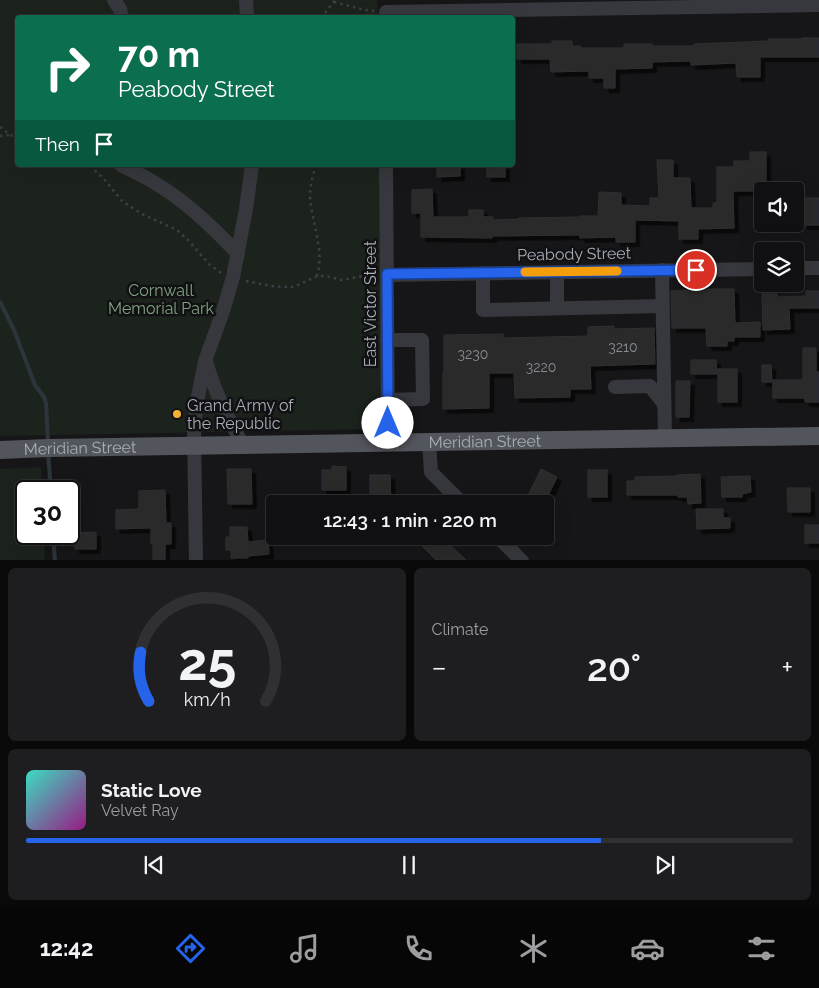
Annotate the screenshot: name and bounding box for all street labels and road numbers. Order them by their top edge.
street label: East Victor Street [361,240,380,367]
street label: Peabody Street [517,243,632,264]
street label: Meridian Street [429,431,542,452]
street label: Meridian Street [23,437,137,459]

